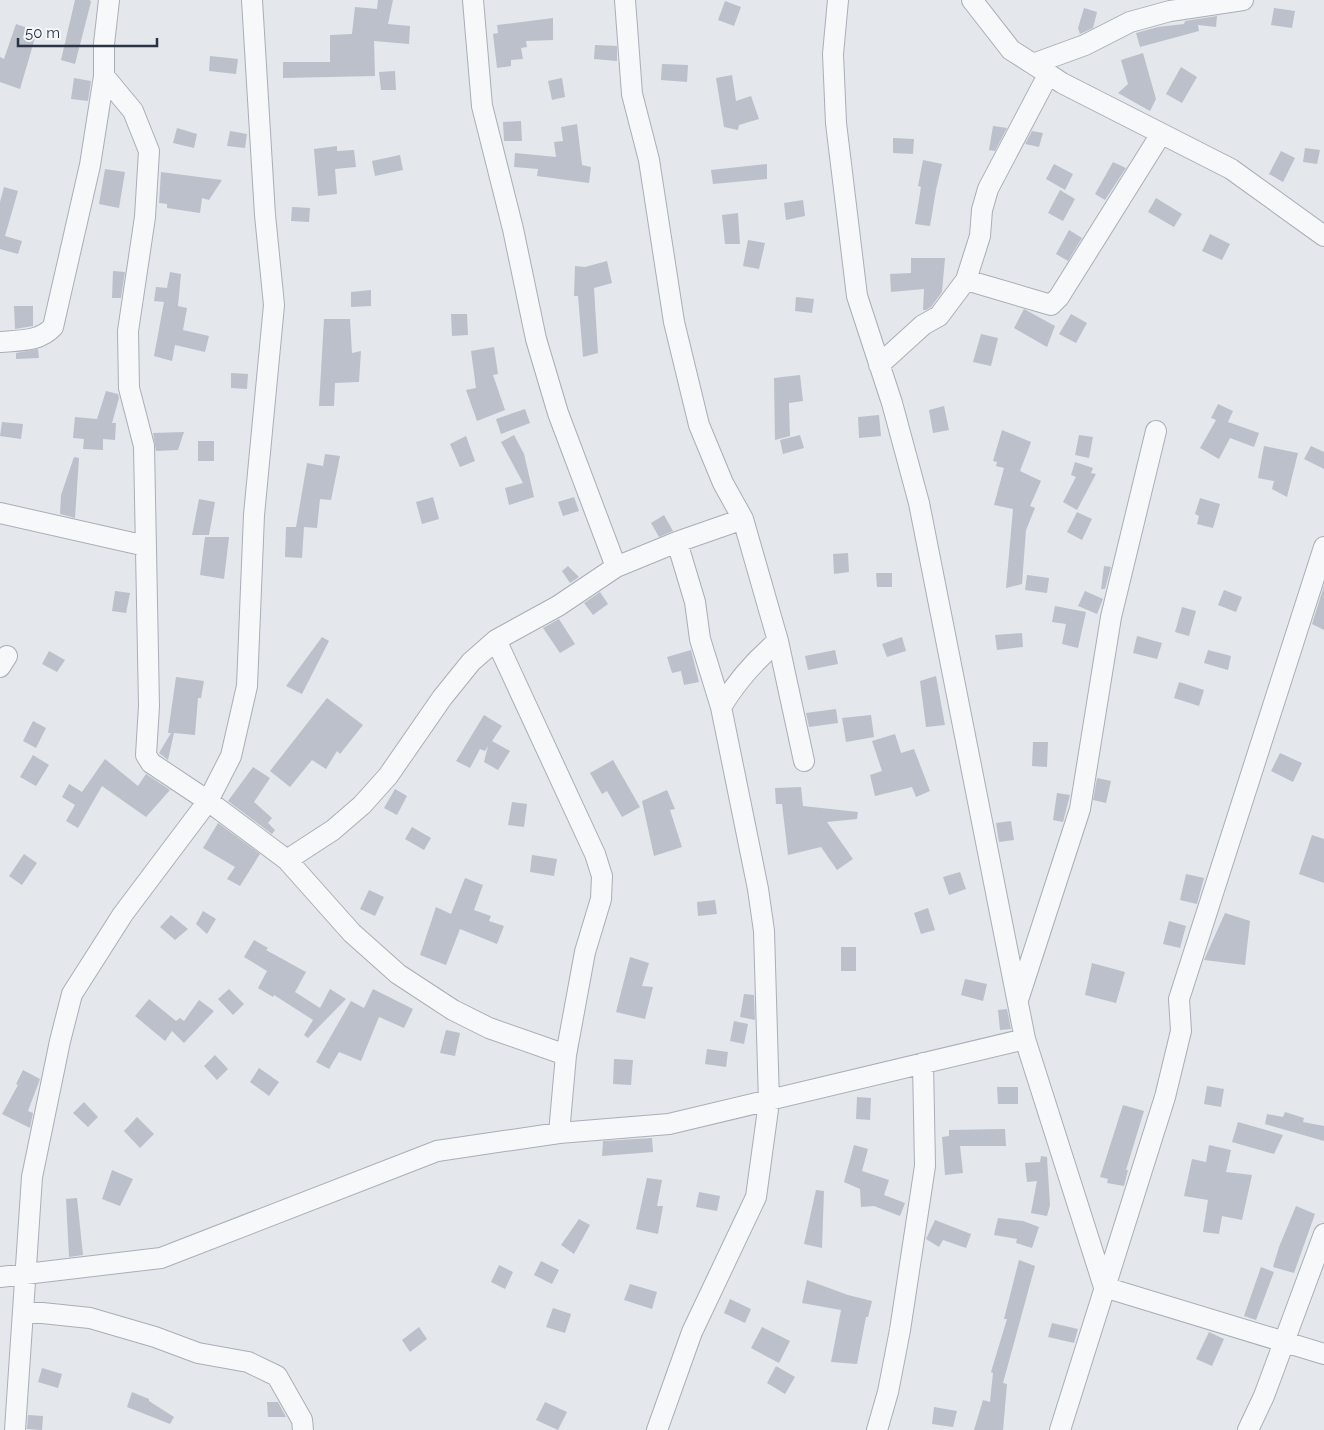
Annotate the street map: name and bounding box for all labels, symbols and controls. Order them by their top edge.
scale bar [18,15,156,47]
text: 50 m [25,24,60,42]

